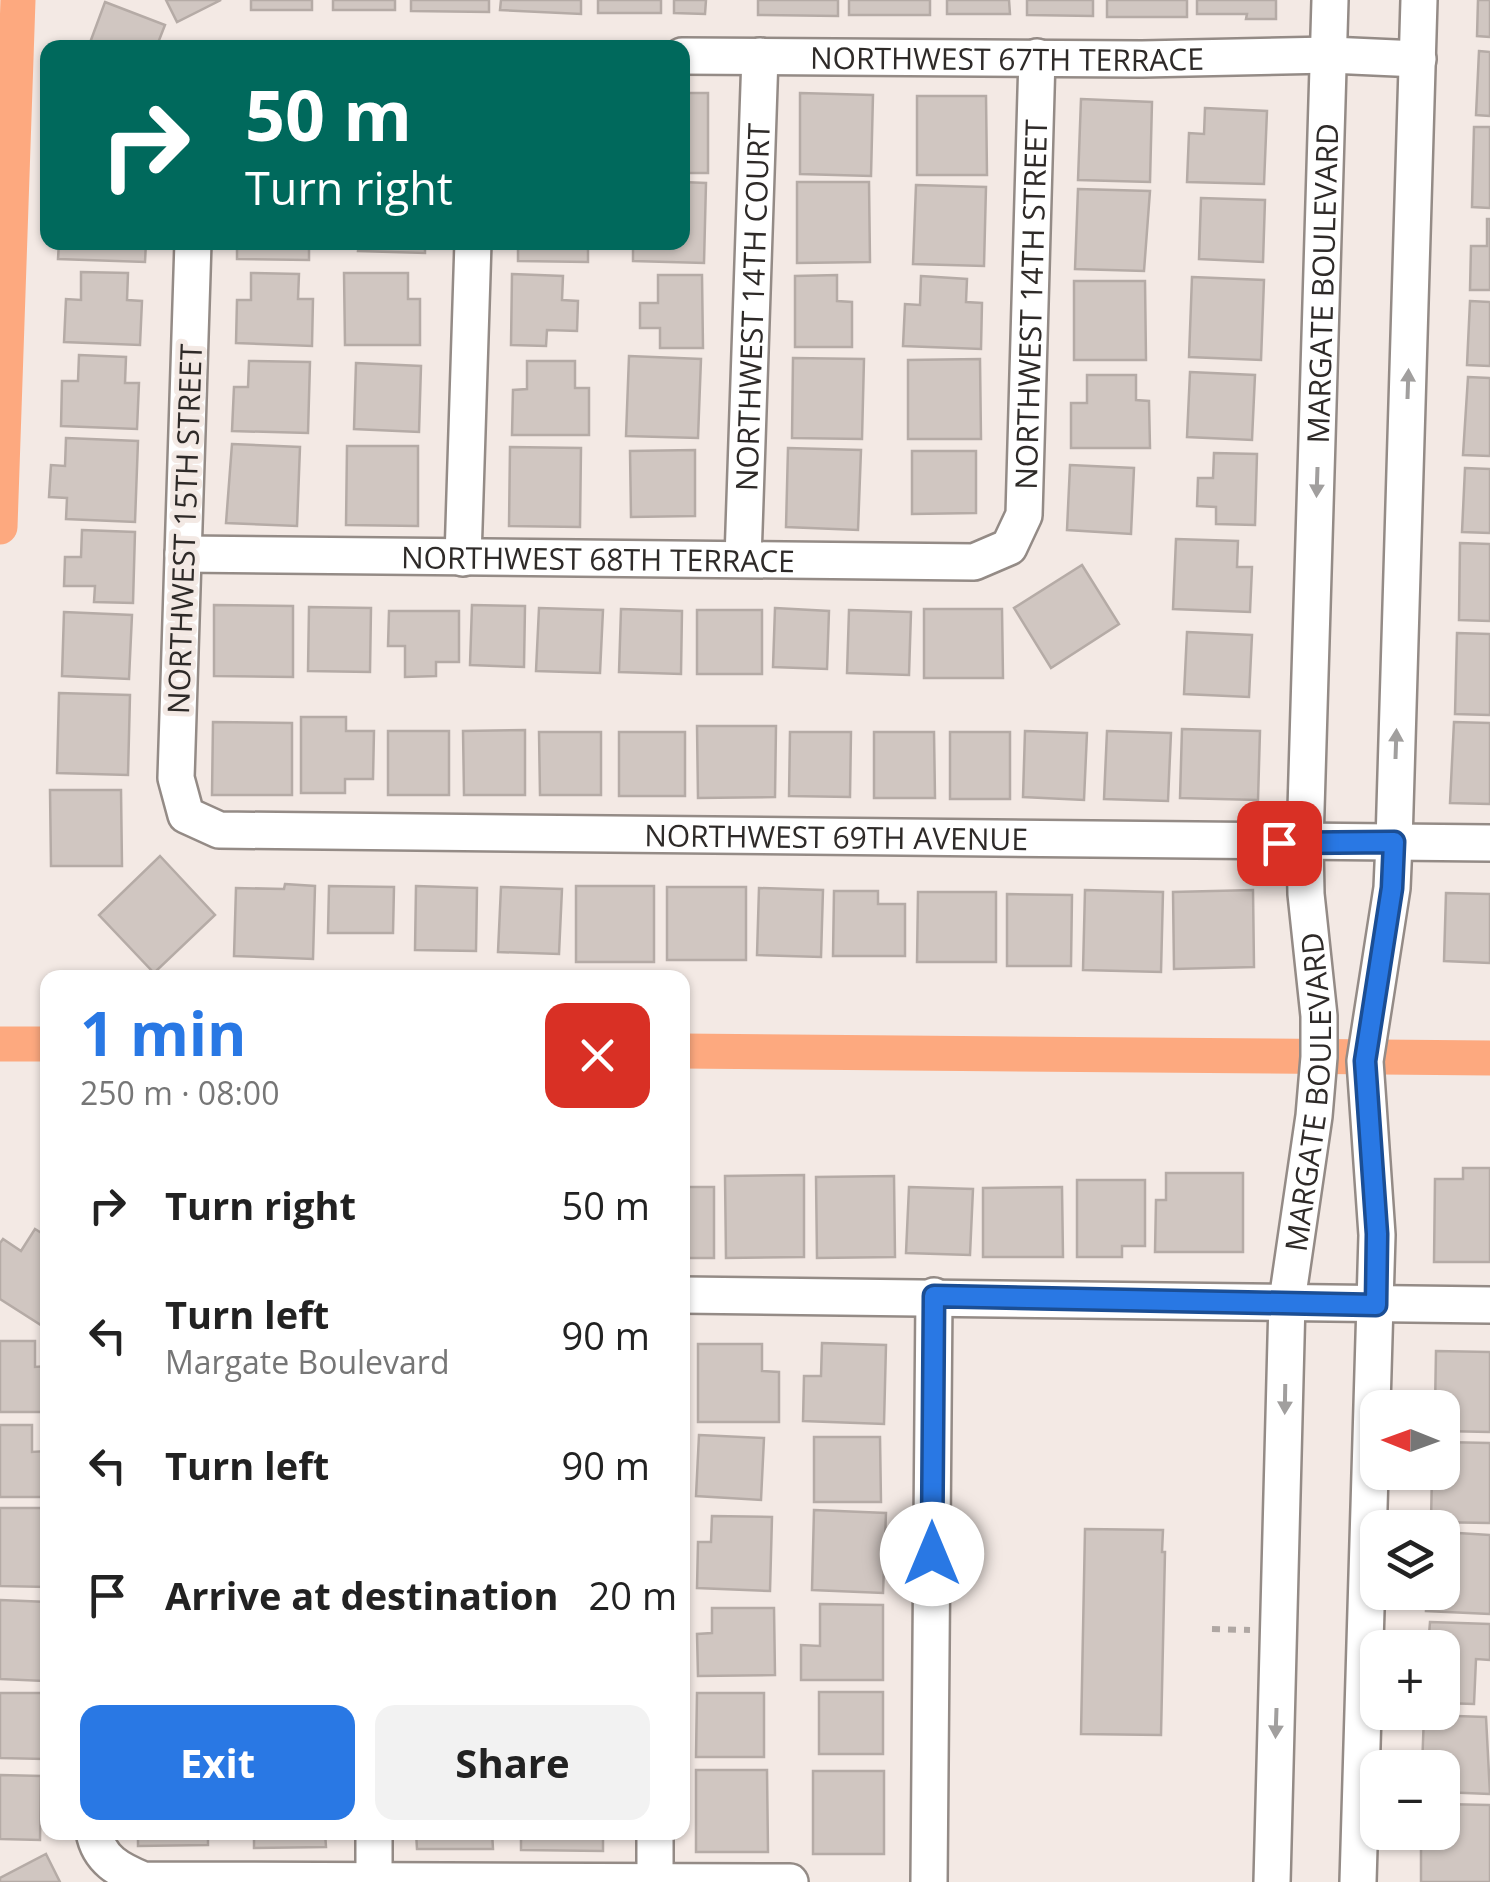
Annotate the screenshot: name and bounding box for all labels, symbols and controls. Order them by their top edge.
street label: NORTHWEST 67TH TERRACE [810,36,1204,80]
text: 50 m [245,66,412,162]
icon: right [80,80,210,210]
street label: NORTHWEST 14TH STREET [1004,118,1056,490]
street label: NORTHWEST 14TH COURT [725,122,778,492]
street label: MARGATE BOULEVARD [1296,123,1347,444]
text: Turn right [245,157,453,218]
street label: NORTHWEST 15TH STREET [157,343,211,715]
one-way arrow [1401,368,1417,400]
one-way arrow [1308,467,1324,499]
street label: NORTHWEST 68TH TERRACE [401,536,795,581]
one-way arrow [1389,728,1405,760]
pin [1237,801,1322,886]
street label: NORTHWEST 69TH AVENUE [644,814,1028,859]
icon: arrive [1252,816,1307,871]
street label: MARGATE BOULEVARD [1274,930,1340,1254]
text: 1 min [80,992,247,1074]
button: close [545,1003,650,1108]
text: 250 m · 08:00 [80,1071,279,1114]
icon: right [80,1178,135,1233]
text: Turn right [165,1179,356,1231]
text: 50 m [561,1179,650,1231]
text: Turn left [165,1288,329,1340]
icon: left [80,1308,135,1363]
text: 90 m [561,1309,650,1361]
text: Margate Boulevard [165,1340,450,1383]
one-way arrow [1277,1383,1293,1415]
north arrow [1360,1390,1460,1490]
map controls [1360,1390,1460,1850]
icon: left [80,1438,135,1493]
text: Turn left [165,1439,329,1491]
text: 90 m [561,1439,650,1491]
position arrow [880,1502,984,1606]
button: layers [1360,1510,1460,1610]
icon: arrive [80,1568,135,1623]
text: Arrive at destination [165,1569,559,1621]
text: 20 m [589,1569,677,1621]
button: + [1360,1630,1460,1730]
button: Exit [80,1705,355,1820]
button: Share [375,1705,650,1820]
one-way arrow [1268,1708,1284,1740]
button: − [1360,1750,1460,1850]

